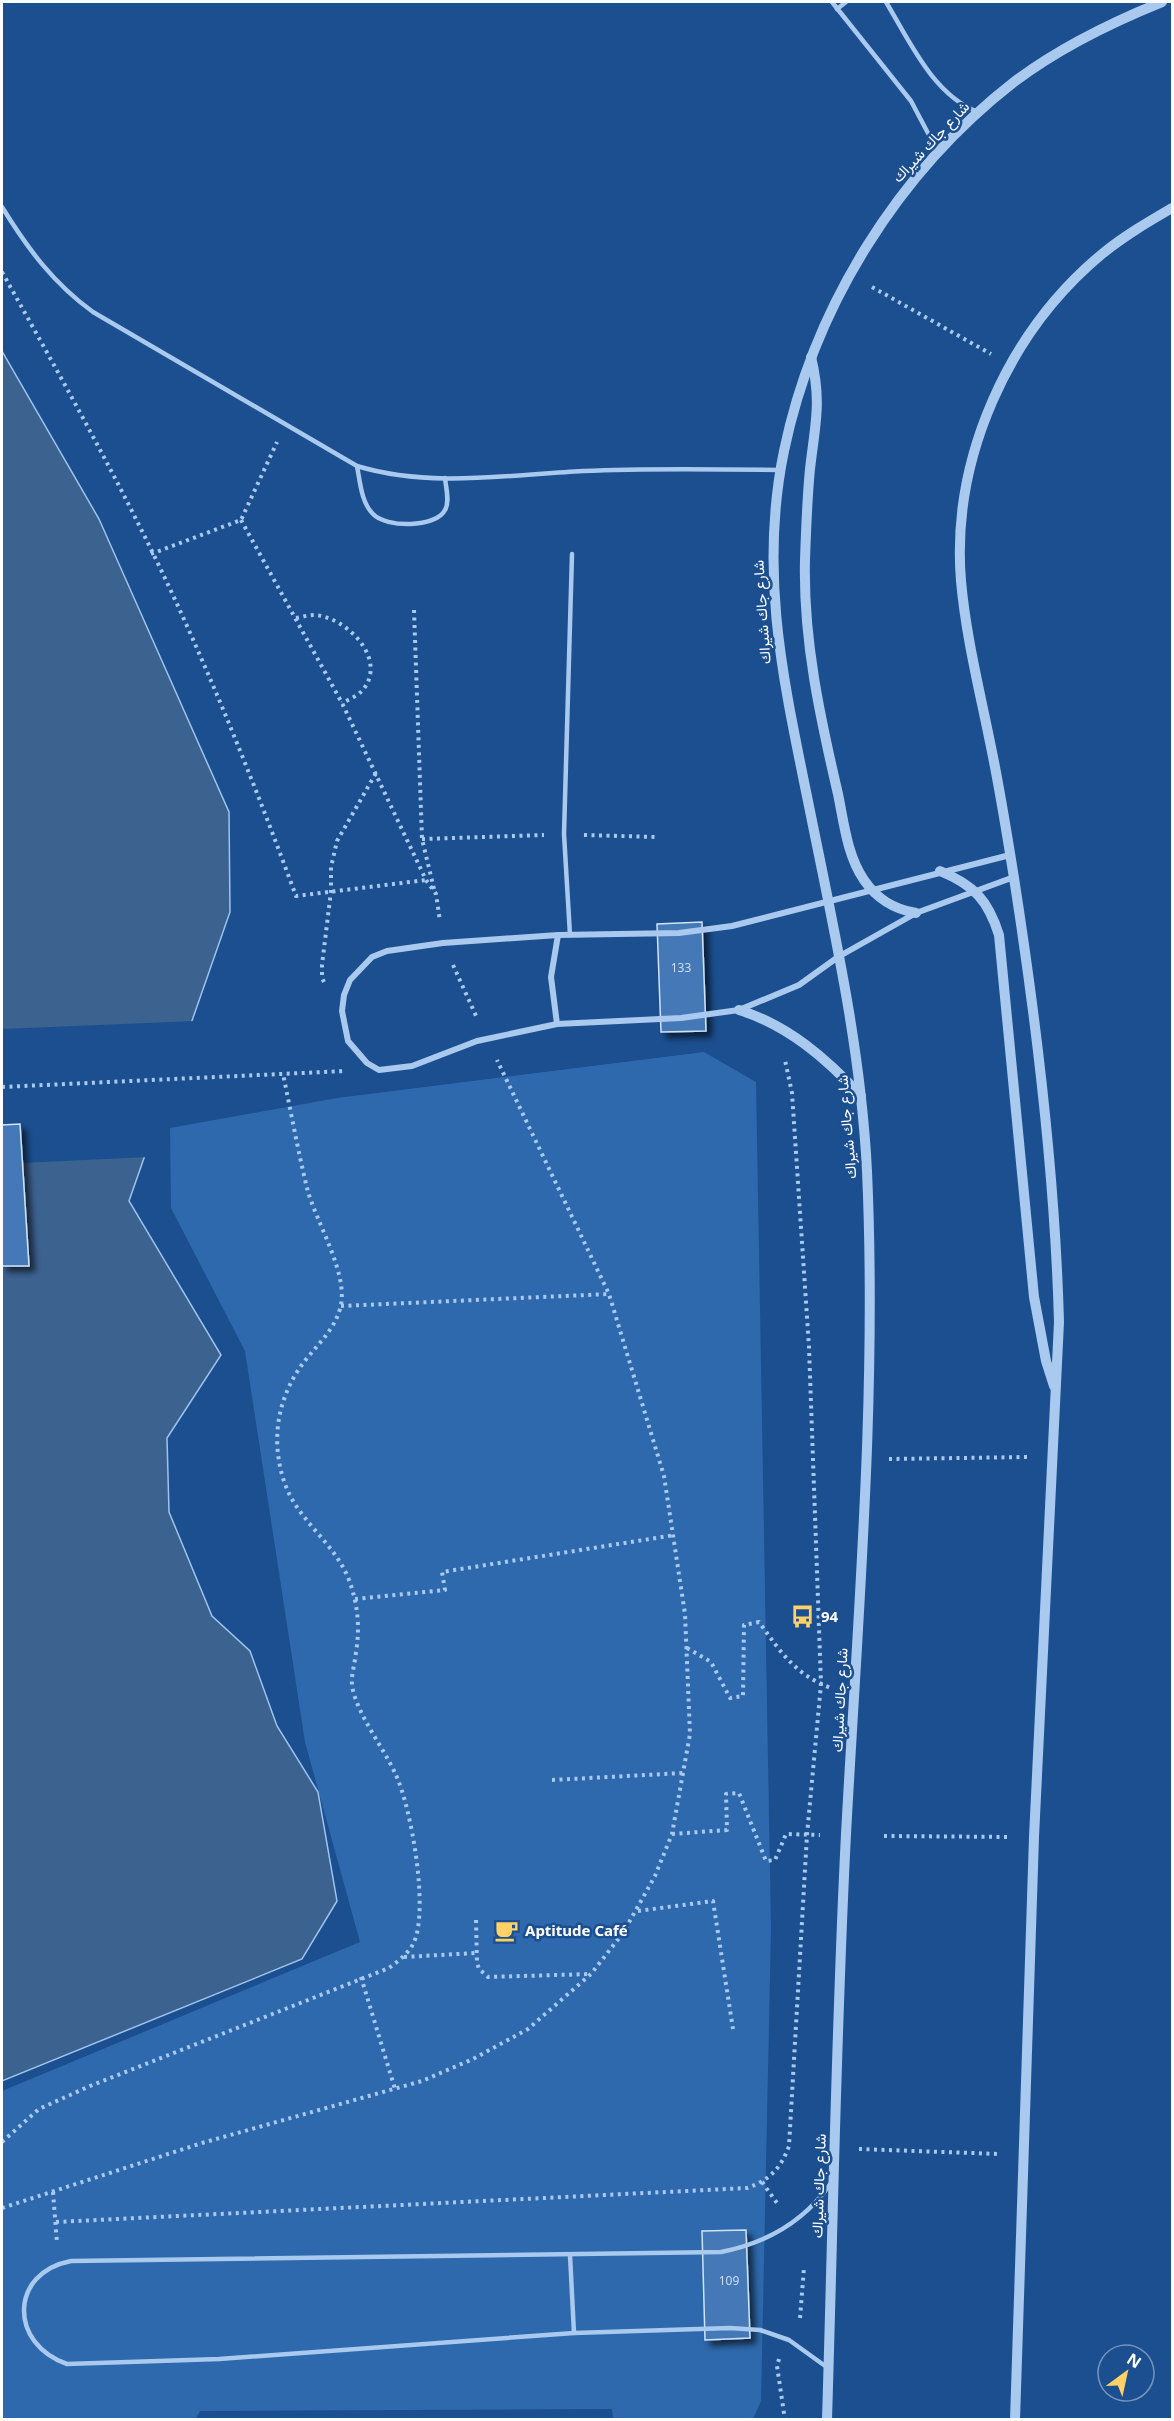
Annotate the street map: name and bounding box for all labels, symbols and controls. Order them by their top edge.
street label: شارع جاك شيراك [887,96,975,188]
street label: شارع جاك شيراك [747,559,777,665]
house number: 133 [671,959,691,976]
street label: شارع جاك شيراك [831,1074,863,1180]
bus stop icon: 94 [790,1604,816,1630]
place label: 94 [821,1606,839,1626]
street label: شارع جاك شيراك [826,1647,854,1753]
cafe icon: Aptitude Café [494,1918,520,1944]
place label: Aptitude Café [525,1920,628,1940]
street label: شارع جاك شيراك [806,2133,832,2239]
house number: 109 [719,2272,739,2289]
north arrow [1096,2343,1156,2403]
text: N [1123,2348,1146,2373]

